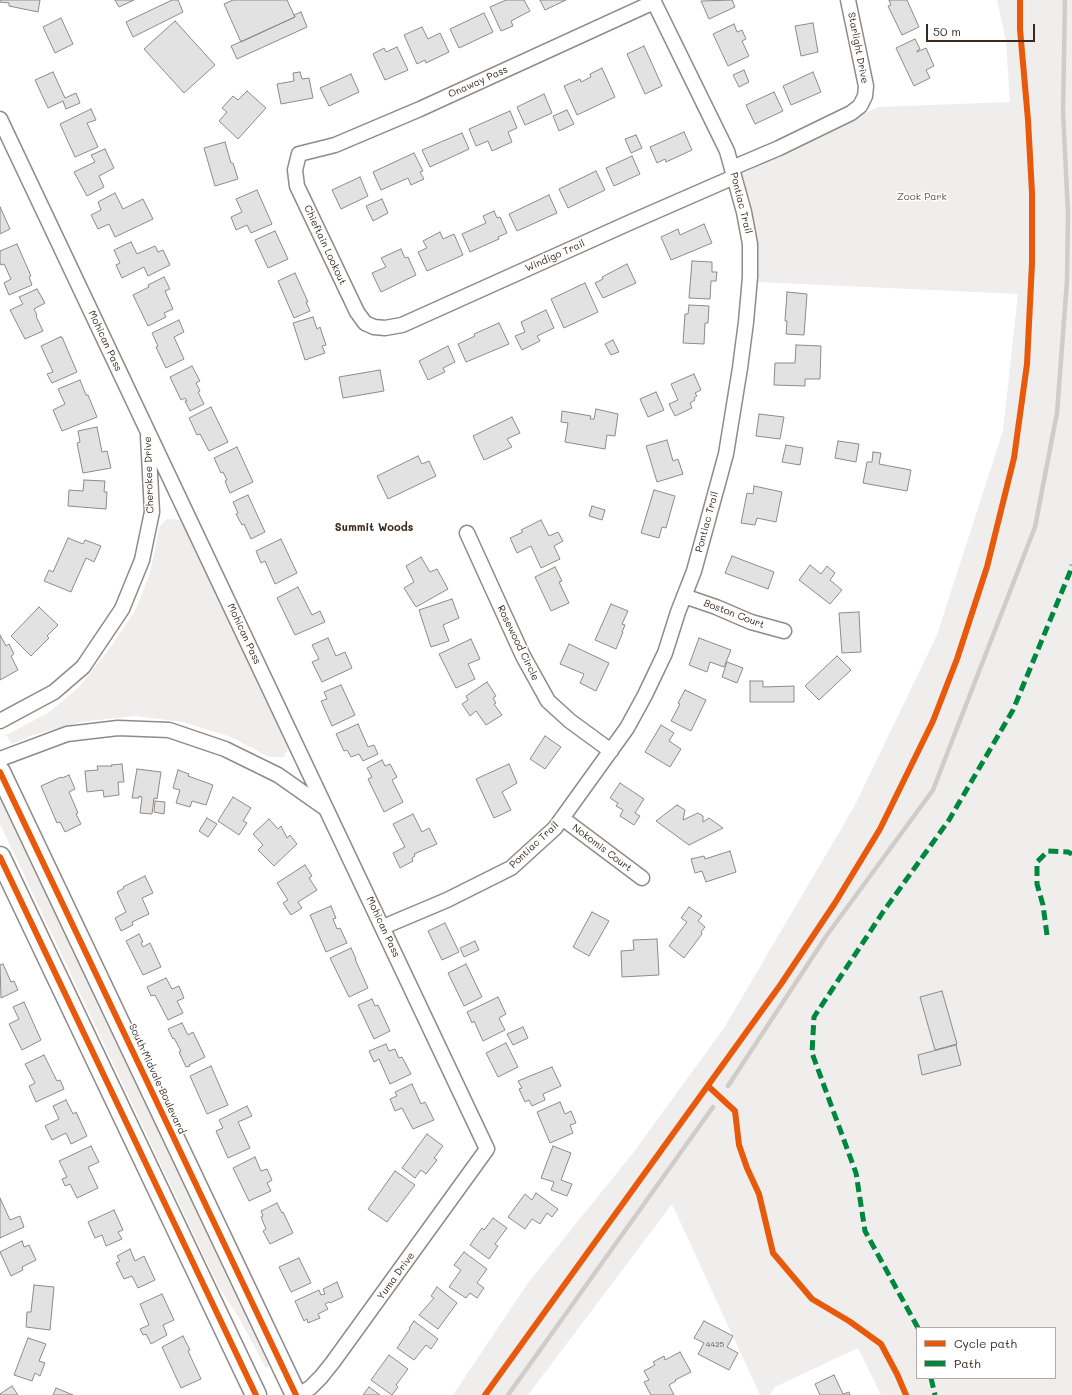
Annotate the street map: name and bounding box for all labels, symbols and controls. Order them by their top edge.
street label: Starlight Drive [845,11,871,85]
scale bar [928,16,1037,42]
text: 50 m [933,23,961,39]
street label: Onaway Pass [446,63,510,101]
street label: Pontiac Trail [728,171,754,235]
park label: Zook Park [897,191,947,203]
street label: Chieftain Lookout [301,203,349,287]
street label: Windigo Trail [523,237,587,275]
street label: Mohican Pass [86,309,124,373]
street label: Cherokee Drive [142,436,156,514]
street label: Pontiac Trail [693,490,721,554]
district label: Summit Woods [335,521,413,535]
street label: Boston Court [702,597,766,631]
street label: Mohican Pass [225,602,263,666]
street label: Rosewood Circle [495,603,541,683]
street label: Pontiac Trail [507,819,561,871]
street label: Nokomis Court [570,822,634,874]
street label: Mohican Pass [364,895,402,959]
street label: South Midvale Boulevard [126,1022,188,1136]
street label: Yuma Drive [375,1250,417,1302]
legend [916,1327,1056,1379]
text: Cycle path [954,1335,1017,1351]
house number: 4425 [706,1340,724,1350]
text: Path [954,1355,981,1371]

